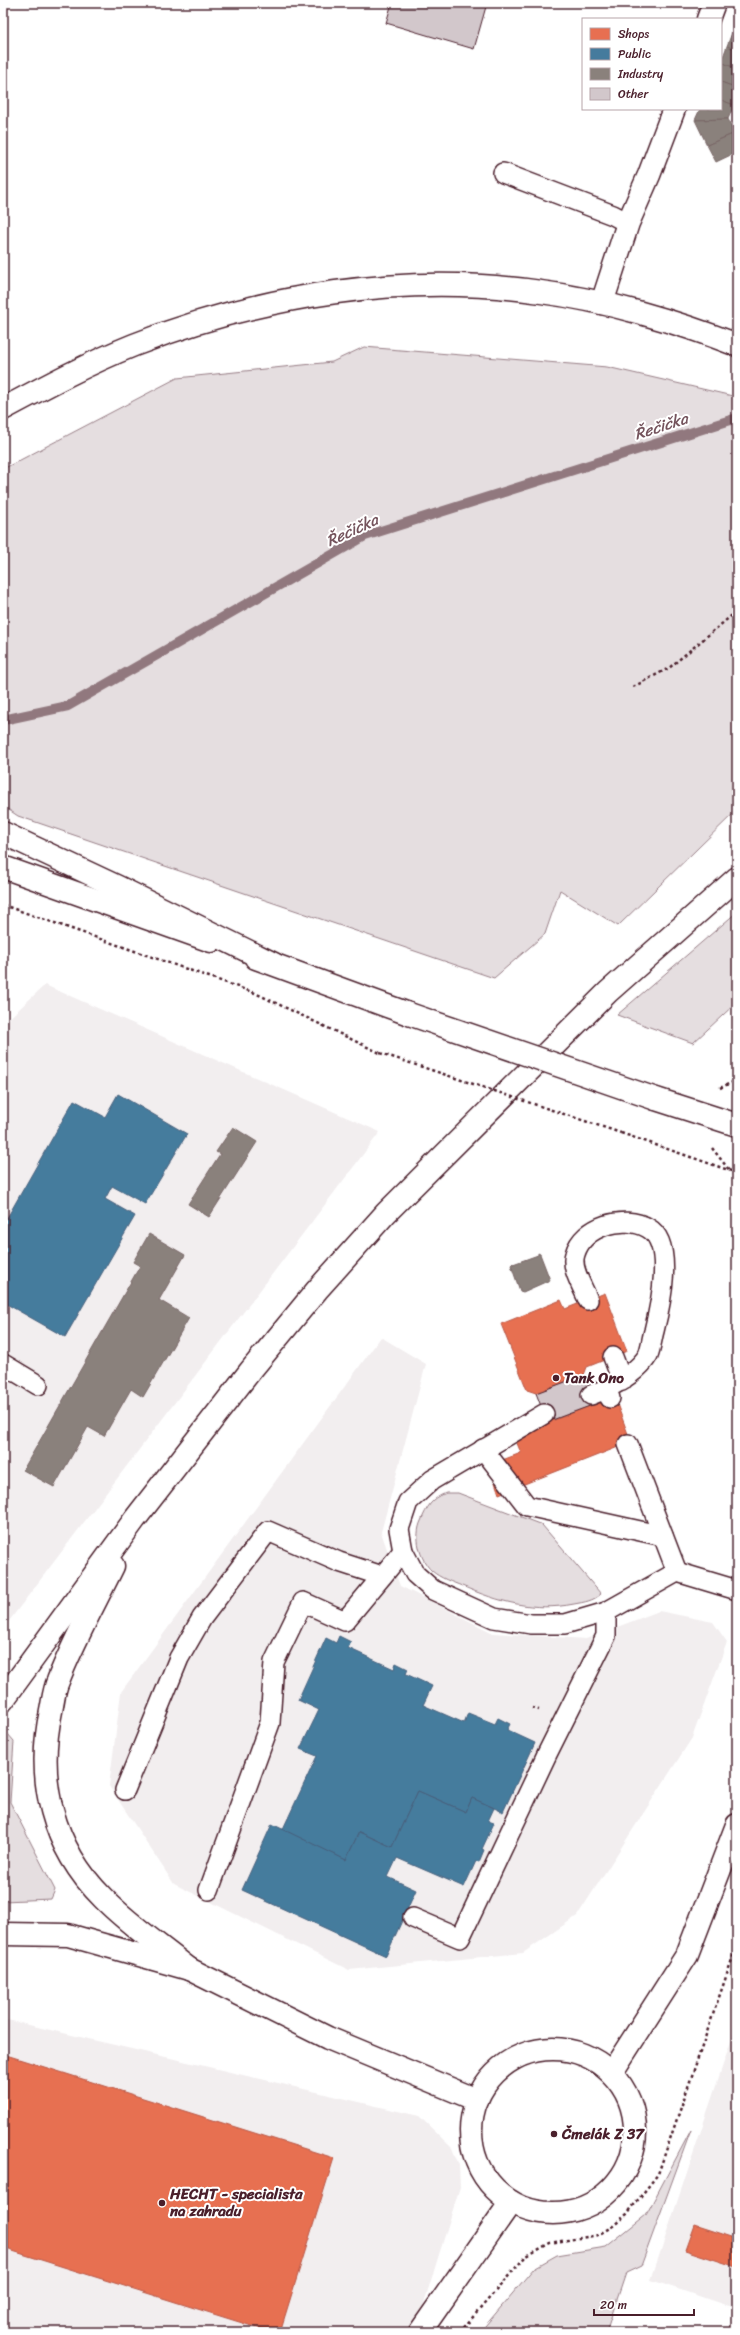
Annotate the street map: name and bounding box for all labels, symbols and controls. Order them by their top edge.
legend [582,18,722,110]
text: Shops [618,23,649,45]
text: Public [618,43,651,65]
text: Industry [617,63,664,85]
text: Other [618,83,649,105]
water label: Řečička [630,403,693,448]
water label: Řečička [321,504,385,555]
place label: Tank Ono [564,1365,624,1391]
marker: Tank Ono [551,1373,561,1383]
place label: Čmelák Z 37 [561,2121,645,2147]
marker: Čmelák Z 37 [549,2129,559,2139]
place label: HECHT - specialista na zahradu [169,2181,303,2224]
marker: HECHT - specialista na zahradu [157,2198,167,2208]
scale bar [594,2291,694,2317]
text: 20 m [600,2294,627,2316]

